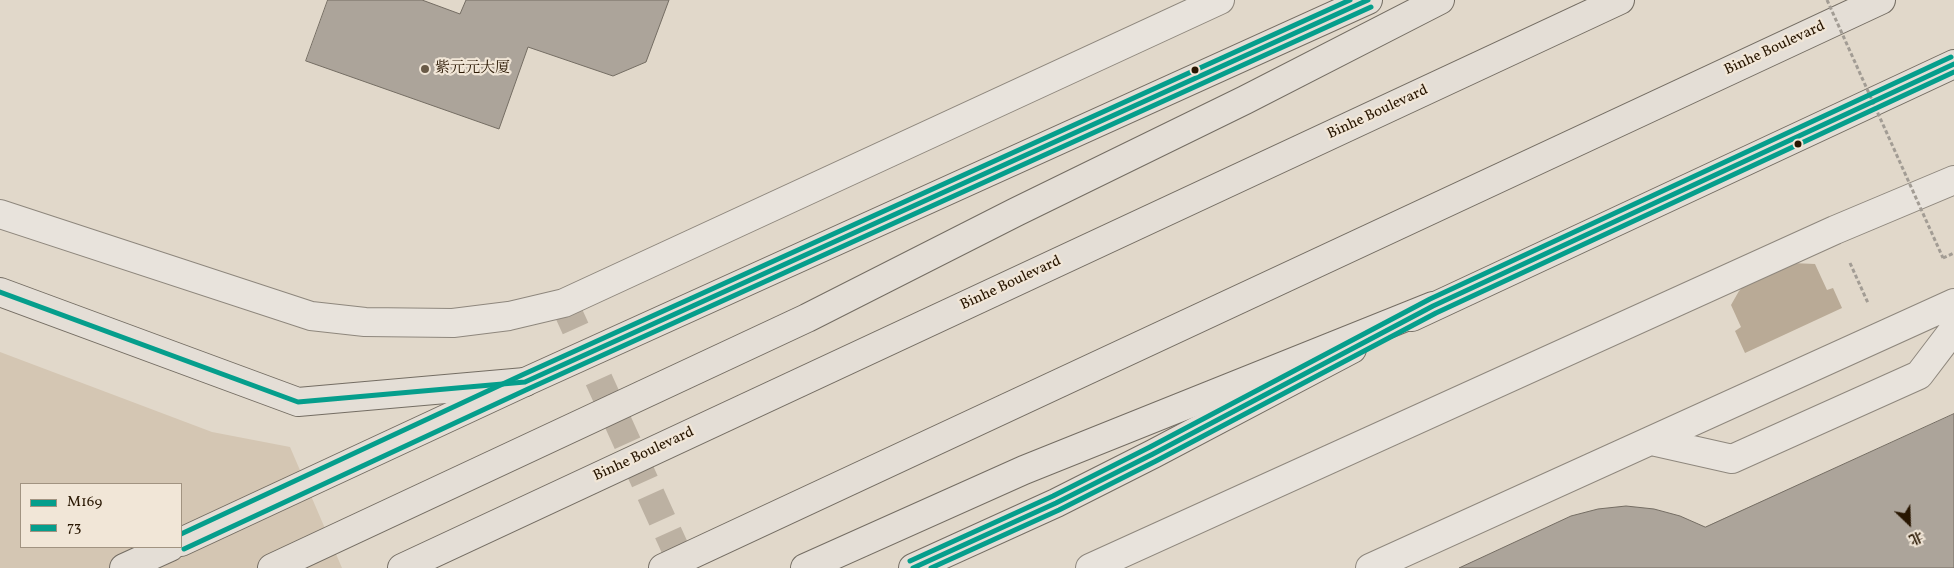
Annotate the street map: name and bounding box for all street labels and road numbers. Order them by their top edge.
street label: Binhe Boulevard [1722,18,1828,80]
street label: Binhe Boulevard [1325,82,1431,144]
street label: Binhe Boulevard [958,253,1064,315]
street label: Binhe Boulevard [591,424,697,486]

